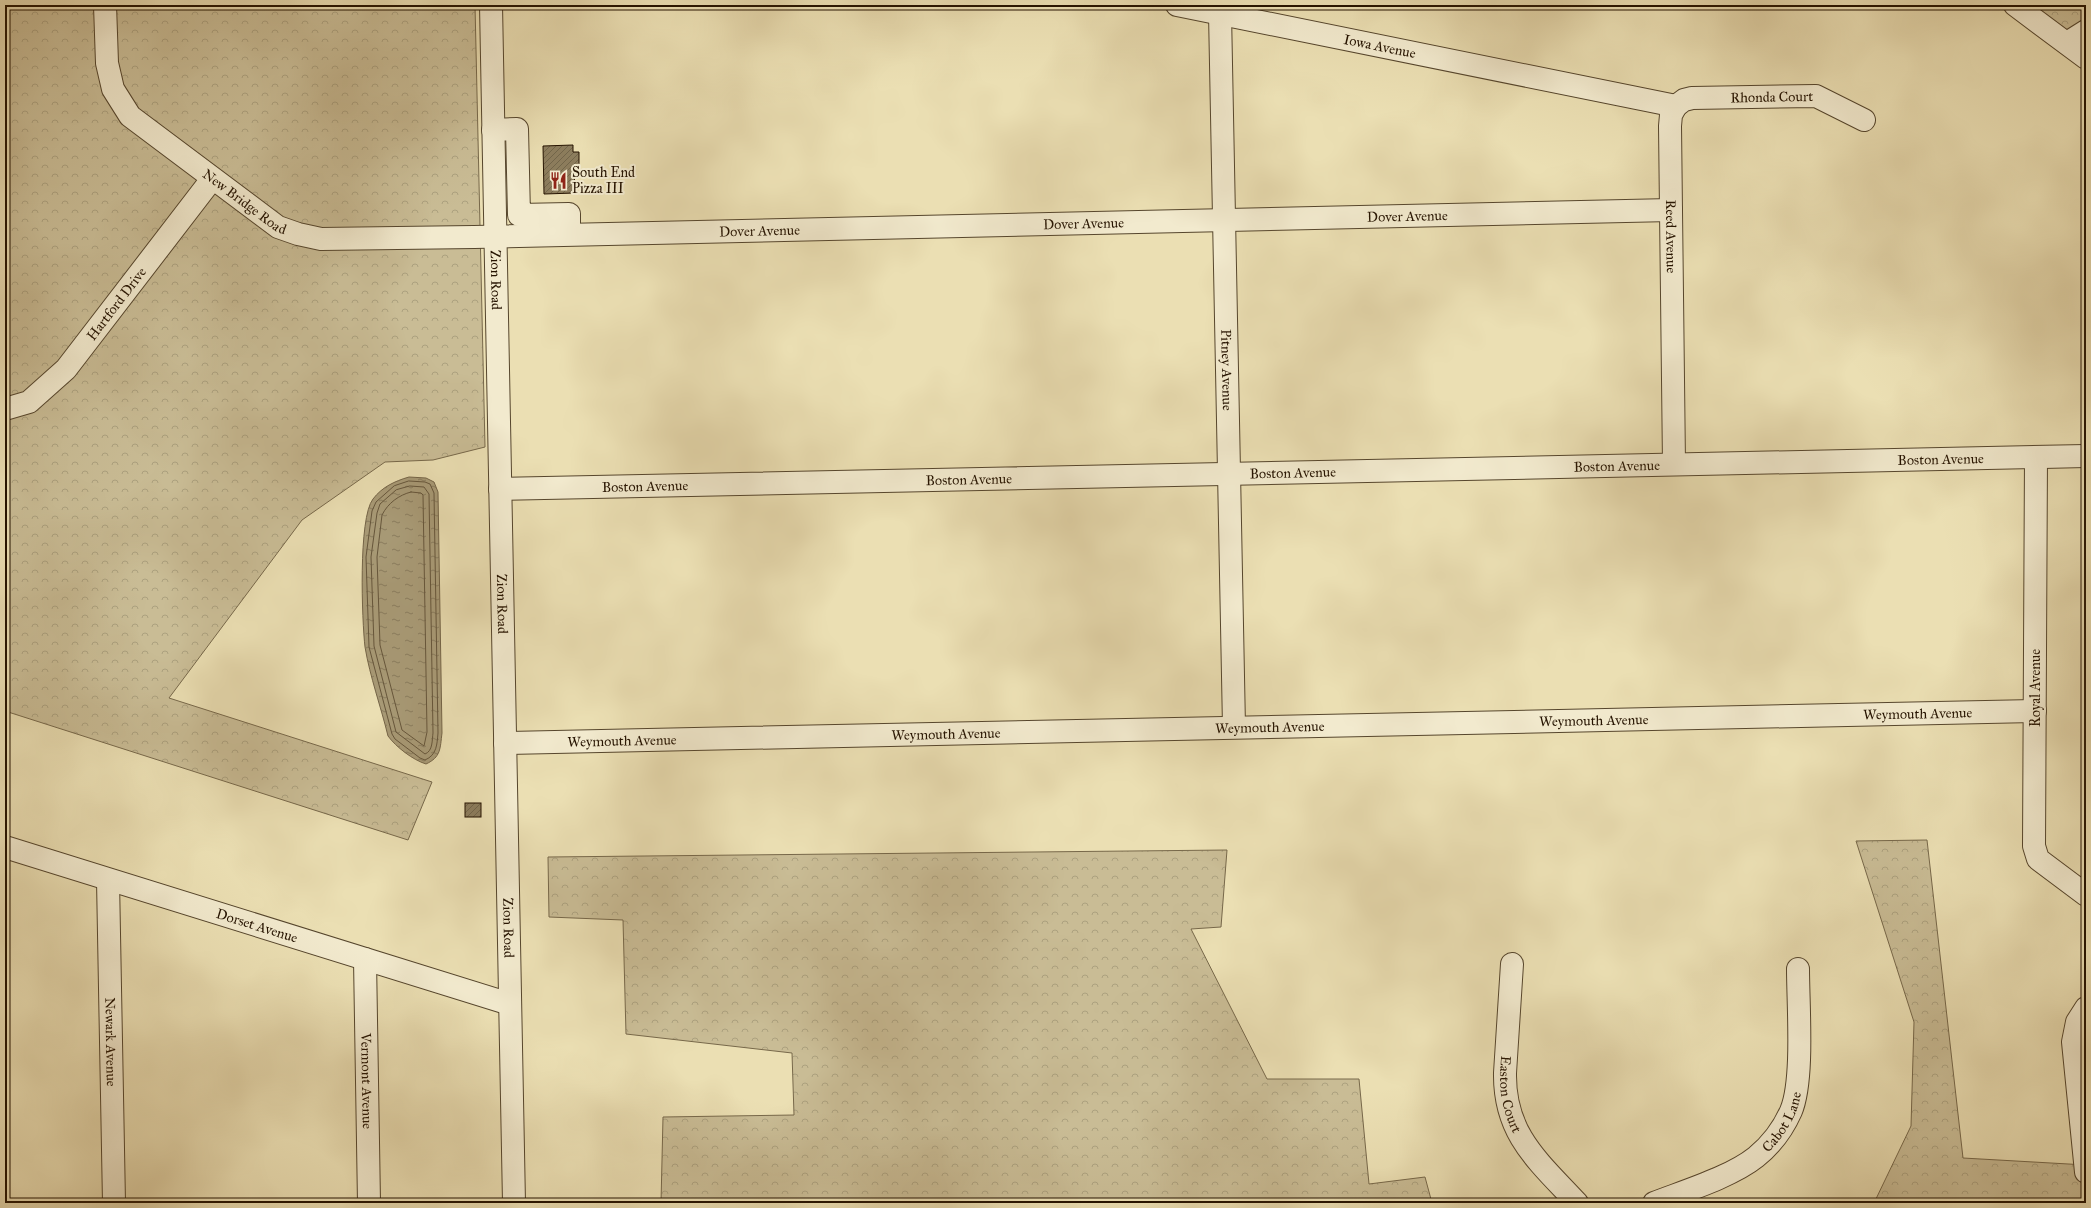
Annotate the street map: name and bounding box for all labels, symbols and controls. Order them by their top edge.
street label: Iowa Avenue [1342,30,1417,62]
street label: Rhonda Court [1730,88,1813,106]
place label: South End Pizza III [572,164,635,197]
street label: New Bridge Road [200,165,289,238]
restaurant icon: South End Pizza III [549,170,569,190]
street label: Reed Avenue [1662,200,1680,274]
street label: Dover Avenue [1367,207,1448,225]
street label: Dover Avenue [1043,214,1124,233]
street label: Dover Avenue [719,221,800,240]
street label: Zion Road [487,250,505,310]
street label: Hartford Drive [83,264,150,344]
street label: Pitney Avenue [1218,329,1236,411]
street label: Boston Avenue [1897,450,1984,468]
street label: Boston Avenue [1573,456,1660,475]
street label: Boston Avenue [1249,463,1336,482]
street label: Boston Avenue [926,470,1012,489]
street label: Boston Avenue [602,477,688,495]
street label: Zion Road [493,574,512,634]
street label: Royal Avenue [2027,649,2044,727]
street label: Weymouth Avenue [1863,704,1973,723]
street label: Weymouth Avenue [1539,711,1649,730]
street label: Weymouth Avenue [1215,717,1325,737]
street label: Weymouth Avenue [891,724,1001,743]
street label: Weymouth Avenue [567,731,677,750]
street label: Zion Road [500,898,518,958]
street label: Dorset Avenue [214,905,300,946]
street label: Newark Avenue [102,997,120,1087]
street label: Vermont Avenue [358,1032,376,1129]
street label: Easton Court [1496,1055,1526,1136]
street label: Cabot Lane [1758,1090,1804,1156]

